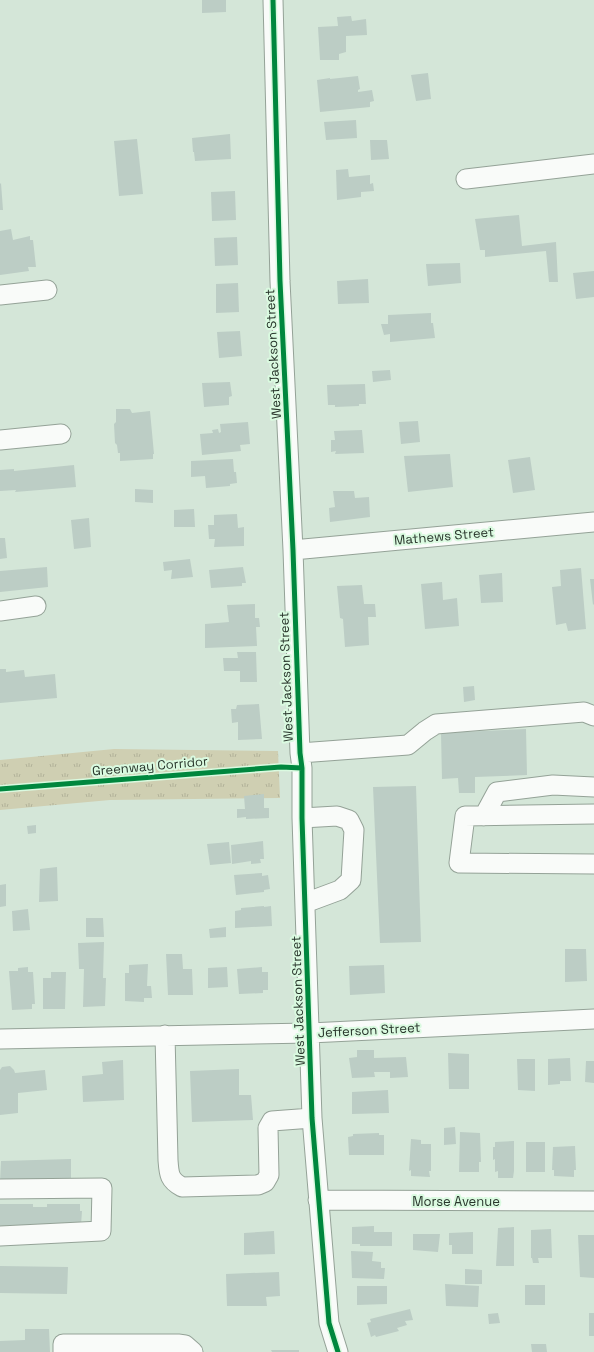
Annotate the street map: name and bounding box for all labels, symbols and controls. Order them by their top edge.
street label: West Jackson Street [261,289,285,419]
street label: Mathews Street [393,523,495,549]
street label: West Jackson Street [275,612,297,742]
street label: Greenway Corridor [91,752,209,780]
street label: West Jackson Street [287,936,309,1066]
street label: Jefferson Street [317,1019,421,1041]
street label: Morse Avenue [412,1193,500,1210]

